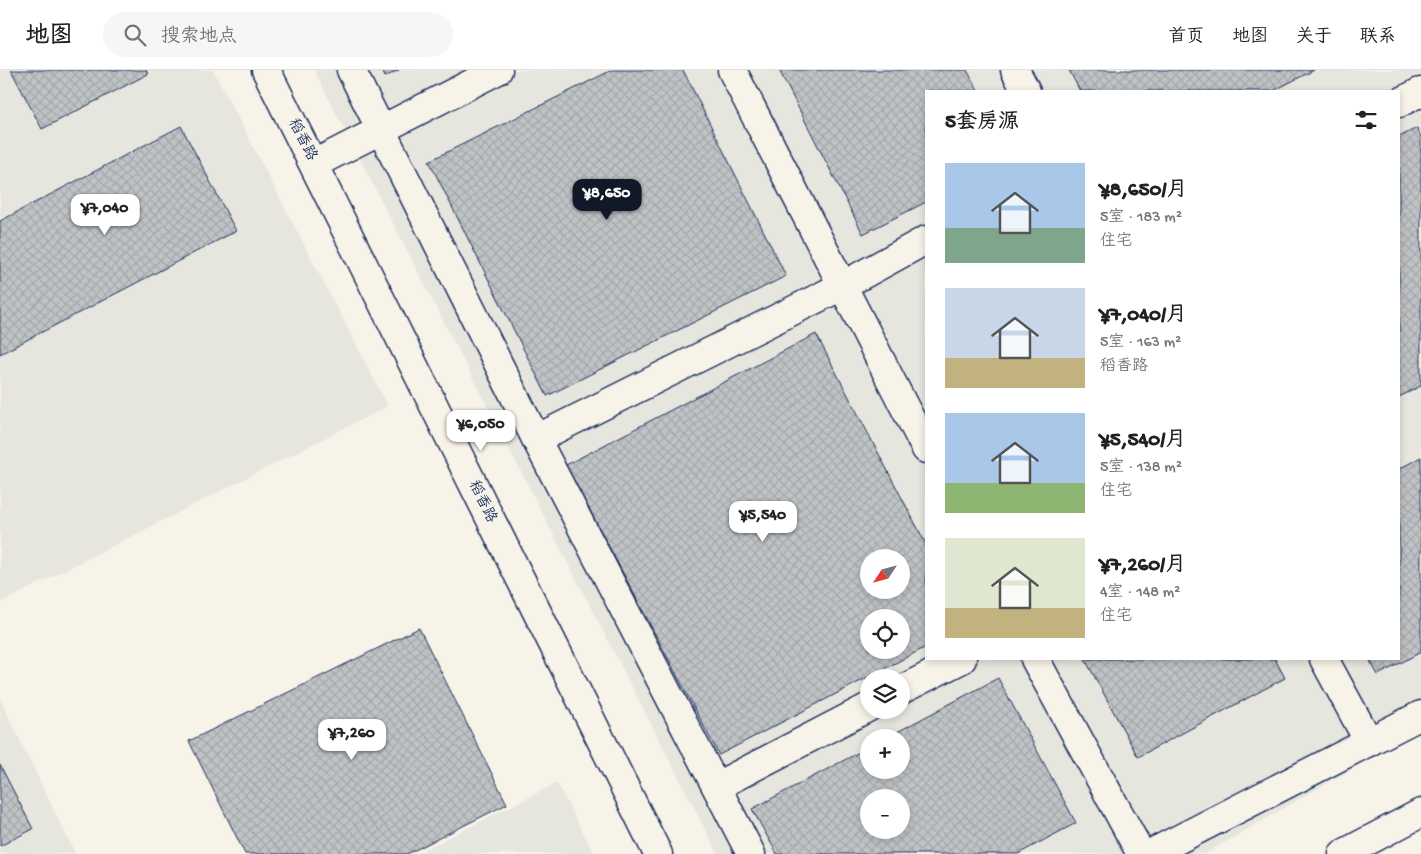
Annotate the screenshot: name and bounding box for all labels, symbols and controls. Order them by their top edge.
search box [103,12,453,57]
icon: search [121,21,149,49]
text: 地图 [25,23,73,52]
text: 搜索地点 [161,26,237,49]
text: 首页 [1168,27,1204,48]
text: 地图 [1232,27,1268,48]
text: 关于 [1296,27,1332,48]
text: 联系 [1360,27,1396,48]
icon: filters [1352,106,1380,134]
text: 5套房源 [945,111,1019,136]
street label: 稻香路 [284,116,320,164]
pin: ¥8,650 [566,178,648,221]
text: ¥8,650/月 [1100,179,1188,204]
icon: home [985,183,1045,243]
text: ¥8,650 [584,185,630,204]
pin: ¥7,040 [64,194,146,236]
text: ¥7,040 [82,200,128,219]
text: 5室 · 183 m² [1100,209,1182,228]
text: 住宅 [1100,233,1132,252]
text: ¥7,040/月 [1100,304,1187,329]
icon: home [985,308,1045,368]
text: 5室 · 163 m² [1100,334,1181,353]
text: 稻香路 [1100,358,1148,377]
pin: ¥6,050 [440,410,522,452]
text: ¥6,050 [457,416,505,435]
text: ¥5,540/月 [1100,429,1186,454]
icon: home [985,433,1045,493]
text: 5室 · 138 m² [1100,459,1182,478]
street label: 稻香路 [464,478,500,526]
text: 住宅 [1100,483,1132,502]
pin: ¥5,540 [722,500,804,543]
text: ¥5,540 [740,507,786,526]
north arrow [860,549,910,599]
map controls [860,549,910,839]
text: ¥7,260/月 [1100,554,1186,579]
icon: home [985,558,1045,618]
text: 4室 · 148 m² [1100,584,1180,603]
text: 住宅 [1100,608,1132,627]
button: locate [860,609,910,659]
button: layers [860,669,910,719]
pin: ¥7,260 [311,718,393,761]
text: ¥7,260 [329,725,375,744]
button: + [860,729,910,779]
button: − [860,789,910,839]

